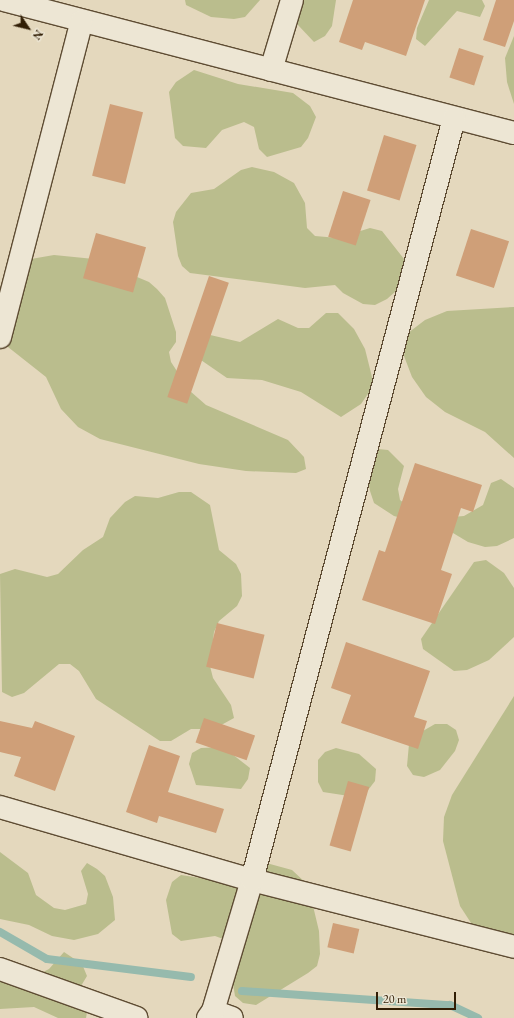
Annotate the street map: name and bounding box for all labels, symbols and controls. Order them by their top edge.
north arrow [8,8,48,48]
text: N [30,27,46,43]
scale bar [378,984,458,1010]
text: 20 m [383,991,406,1007]

